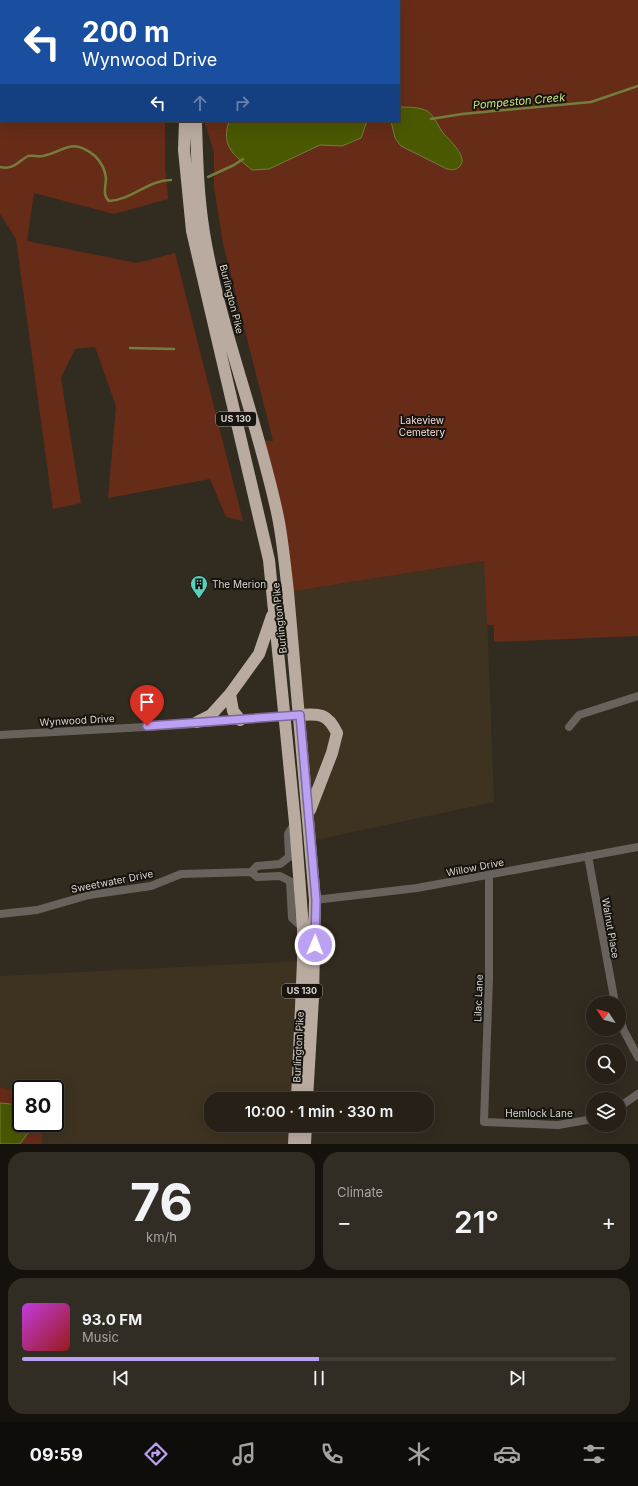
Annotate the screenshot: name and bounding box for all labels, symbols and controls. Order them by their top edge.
text: 200 m [82,15,170,49]
icon: left [16,16,68,68]
text: Wynwood Drive [82,49,217,70]
water label: Pompeston Creek [472,90,567,112]
icon: left [147,92,169,114]
icon: ahead [189,92,211,114]
icon: right [231,92,253,114]
street label: Burlington Pike [218,263,246,335]
road number: US 130 [216,412,256,426]
park label: Lakeview Cemetery [399,414,446,438]
building icon: The Merion [189,574,209,599]
place label: The Merion [212,578,266,590]
street label: Burlington Pike [269,582,289,654]
pin [130,685,164,726]
icon: arrive [136,691,158,713]
street label: Wynwood Drive [39,712,115,728]
street label: Willow Drive [445,855,505,878]
street label: Sweetwater Drive [70,867,154,895]
street label: Walnut Place [600,897,622,959]
position arrow [294,924,336,966]
street label: Lilac Lane [471,974,485,1022]
road number: US 130 [282,984,322,998]
north arrow [586,996,626,1036]
map controls [586,996,626,1132]
street label: Burlington Pike [290,1011,306,1083]
button: search [586,1044,626,1084]
speed limit sign: 80 [12,1080,64,1132]
button: layers [586,1092,626,1132]
text: 10:00 · 1 min · 330 m [245,1102,393,1121]
street label: Hemlock Lane [505,1107,573,1119]
text: 76 [130,1171,193,1234]
text: Climate [337,1184,383,1200]
text: 21° [454,1204,499,1240]
text: − [337,1209,352,1235]
text: + [601,1209,616,1235]
text: km/h [146,1229,177,1245]
text: 93.0 FM [82,1310,142,1329]
text: Music [82,1329,119,1345]
icon: previous [110,1367,132,1389]
icon: pause [308,1367,330,1389]
icon: next [506,1367,528,1389]
icon: directions [142,1440,170,1468]
icon: music [230,1440,258,1468]
icon: phone [318,1440,346,1468]
icon: climate [405,1440,433,1468]
icon: car [493,1440,521,1468]
icon: filters [580,1440,608,1468]
text: 09:59 [30,1444,83,1465]

